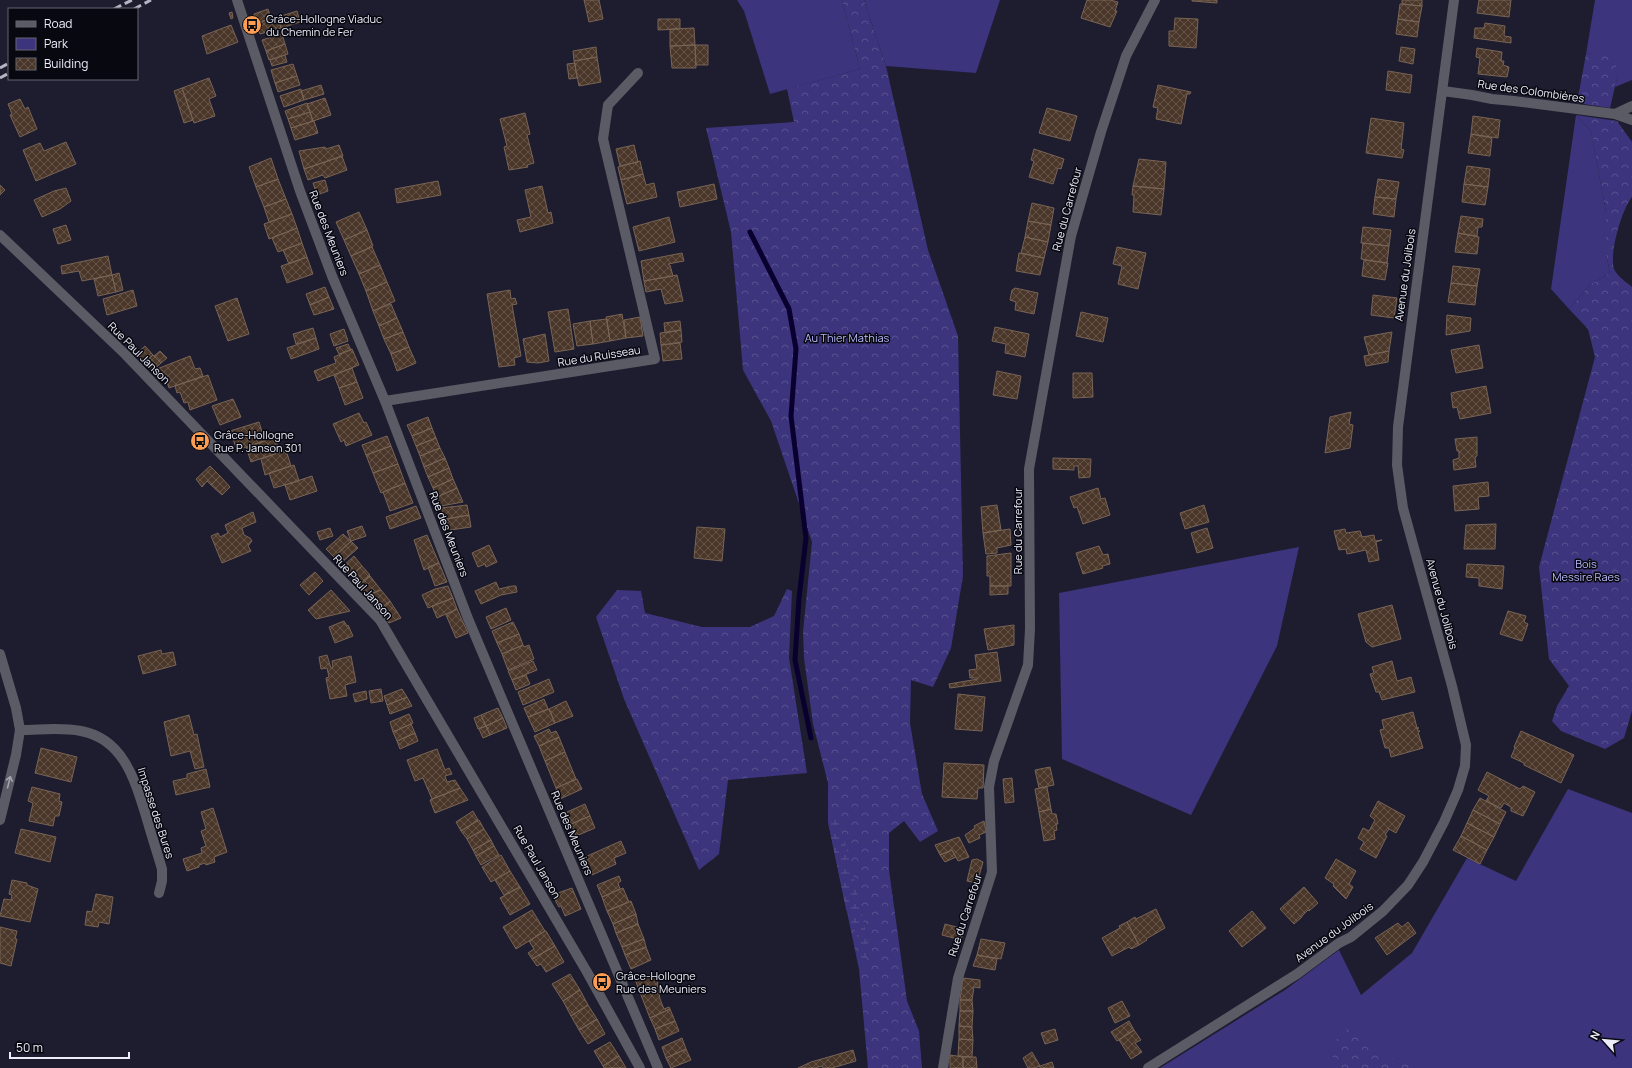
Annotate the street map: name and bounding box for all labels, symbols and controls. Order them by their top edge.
legend [8,8,138,80]
place label: Grâce-Hollogne Viaduc du Chemin de Fer [266,11,382,39]
bus stop icon: Grâce-Hollogne Viaduc du Chemin de Fer [241,14,263,36]
text: Road [44,15,72,32]
text: Park [44,35,69,52]
text: Building [44,55,88,72]
street label: Rue des Colombières [1477,76,1585,105]
street label: Rue du Carrefour [1048,165,1085,252]
street label: Rue des Meuniers [306,188,353,278]
street label: Avenue du Jolibois [1391,228,1418,322]
street label: Rue Paul Janson [105,318,174,387]
park label: Au Thier Mathias [805,330,890,345]
street label: Rue du Ruisseau [556,342,642,369]
place label: Grâce-Hollogne Rue P. Janson 301 [214,427,302,455]
bus stop icon: Grâce-Hollogne Rue P. Janson 301 [189,430,211,452]
street label: Rue du Carrefour [1010,488,1025,574]
street label: Rue des Meuniers [426,489,473,579]
street label: Rue Paul Janson [330,551,397,622]
park label: Bois Messire Raes [1552,556,1620,584]
street label: Avenue du Jolibois [1423,557,1462,651]
street label: Impasse des Bures [135,765,178,861]
one-way arrow [6,776,14,789]
street label: Rue des Meuniers [548,788,597,877]
street label: Rue Paul Janson [510,822,565,901]
street label: Rue du Carrefour [944,871,985,958]
street label: Avenue du Jolibois [1292,898,1376,965]
place label: Grâce-Hollogne Rue des Meuniers [616,968,707,996]
bus stop icon: Grâce-Hollogne Rue des Meuniers [591,971,613,993]
north arrow [1584,1020,1624,1060]
text: N [1586,1028,1603,1042]
scale bar [10,1034,129,1060]
text: 50 m [16,1039,43,1056]

